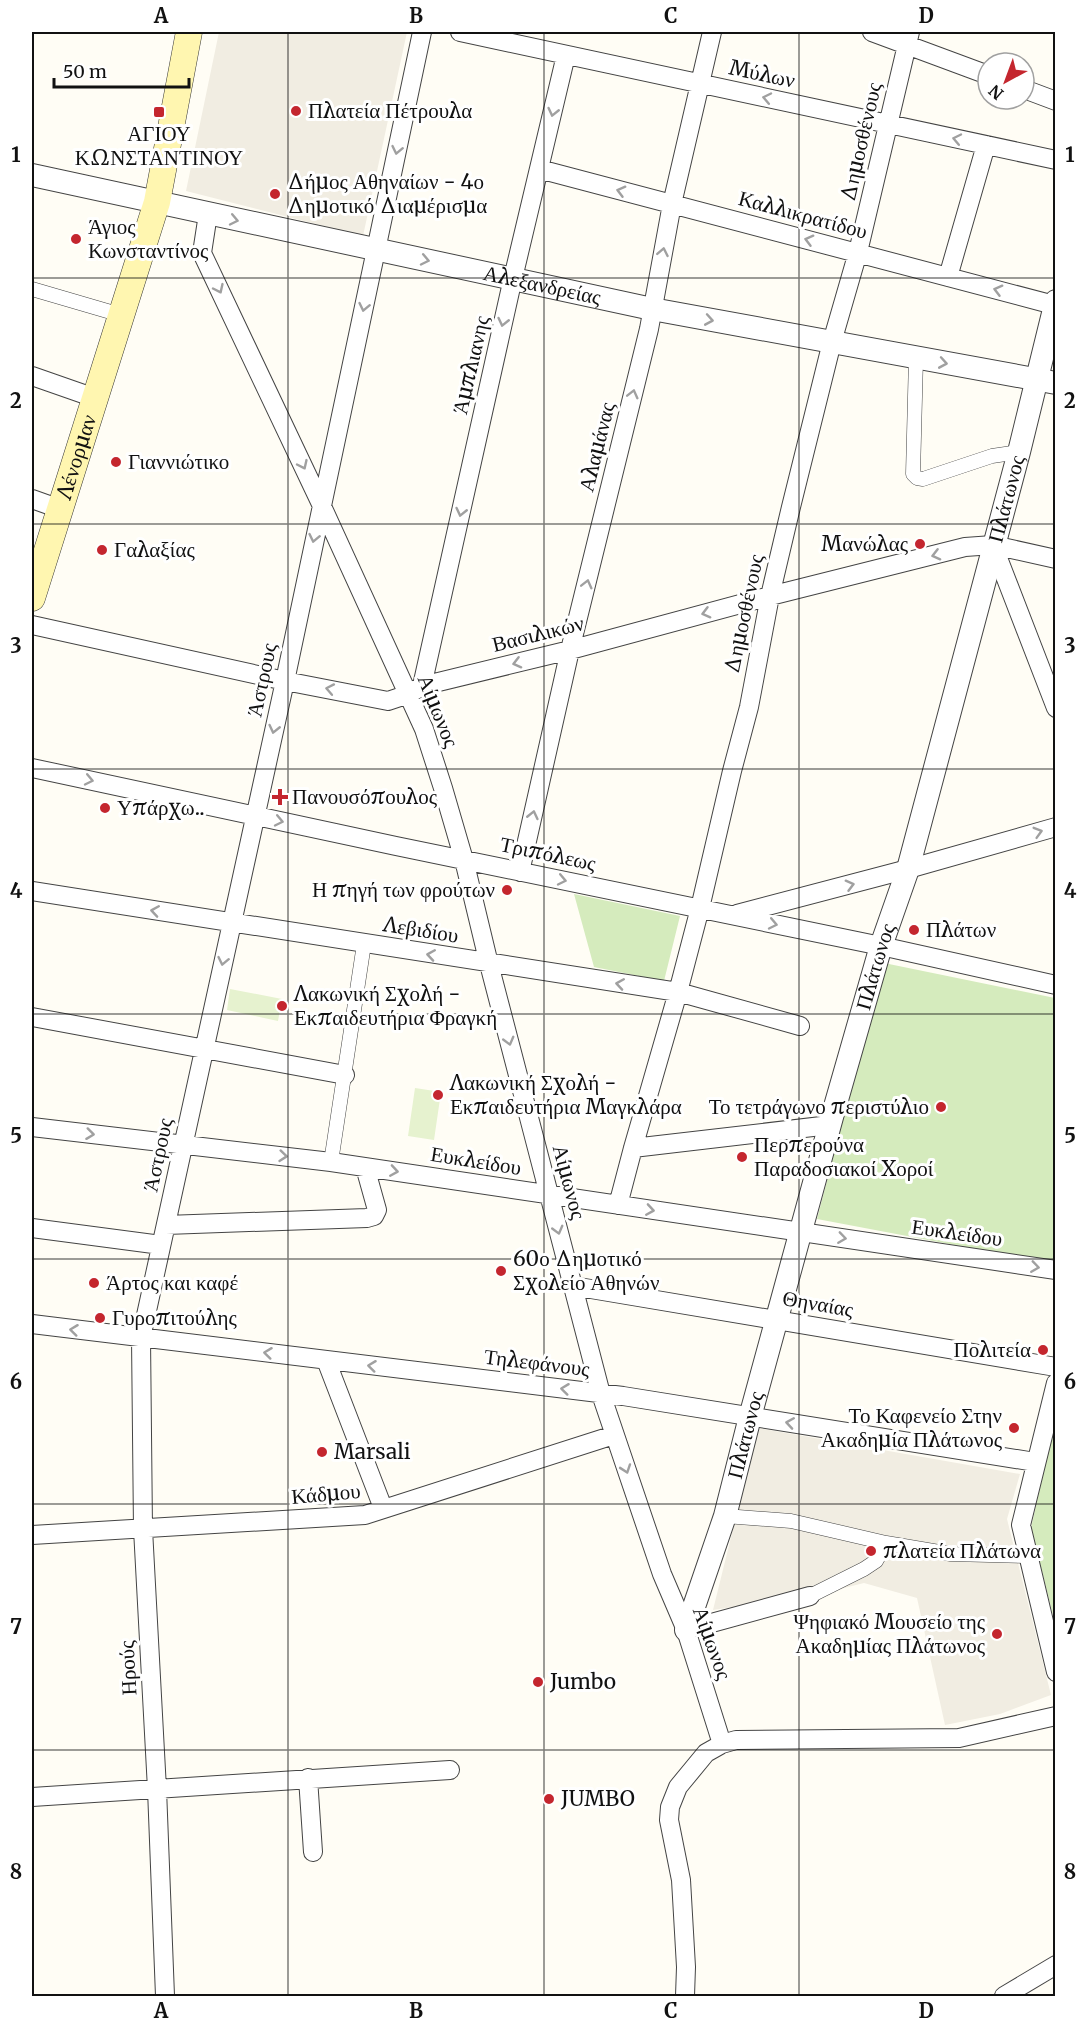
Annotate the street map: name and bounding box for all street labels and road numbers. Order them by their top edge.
street label: Μύλων [727,53,798,94]
street label: Δημοσθένους [834,79,887,204]
street label: Καλλικρατίδου [736,184,871,245]
street label: Αλεξανδρείας [481,259,604,311]
street label: Άμπλιανης [446,312,495,417]
street label: Αλαμάνας [572,399,621,494]
street label: Λένορμαν [50,411,102,503]
street label: Πλάτωνος [982,452,1031,545]
street label: Δημοσθένους [718,551,769,676]
street label: Βασιλικών [489,609,587,658]
street label: Άστρους [241,640,283,719]
street label: Αίμωνος [412,670,465,752]
street label: Τριπόλεως [498,830,599,877]
street label: Λεβιδίου [381,910,460,949]
street label: Πλάτωνος [849,919,901,1013]
street label: Άστρους [137,1115,179,1194]
street label: Ευκλείδου [429,1140,523,1181]
street label: Αίμωνος [547,1142,593,1223]
street label: Ευκλείδου [910,1213,1004,1252]
street label: Θηναίας [780,1284,856,1323]
street label: Τηλεφάνους [483,1343,592,1382]
street label: Πλάτωνος [721,1388,770,1481]
street label: Κάδμου [290,1477,362,1510]
street label: Αίμωνος [687,1602,738,1684]
street label: Ηρούς [113,1639,142,1696]

